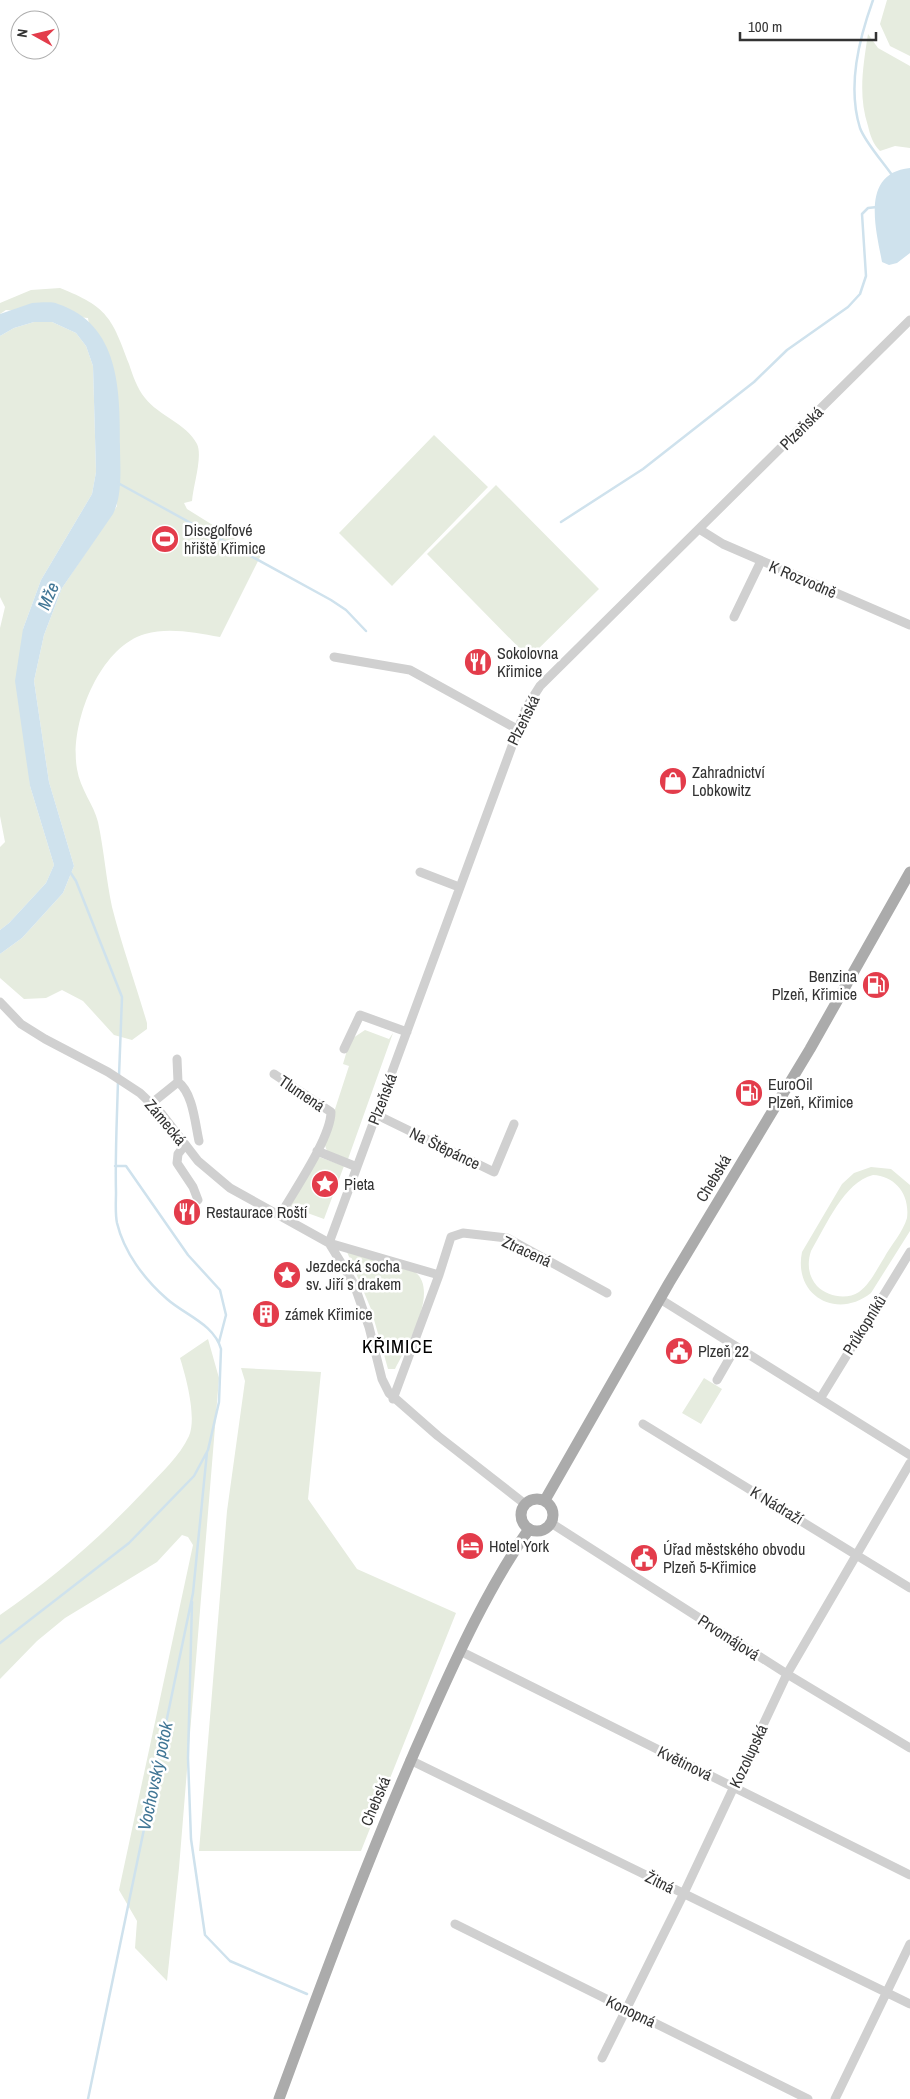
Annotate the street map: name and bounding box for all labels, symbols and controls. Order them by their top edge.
north arrow [10,10,60,60]
scale bar [740,10,876,42]
text: 100 m [748,16,782,37]
text: N [13,28,32,39]
street label: Plzeňská [774,401,828,455]
place label: Discgolfové hřiště Křimice [184,519,266,559]
sports icon: Discgolfové hřiště Křimice [150,524,180,554]
street label: K Rozvodně [766,555,840,603]
water label: Mže [31,578,65,614]
place label: Sokolovna Křimice [497,642,559,682]
restaurant icon: Sokolovna Křimice [463,647,493,677]
street label: Plzeňská [501,691,545,749]
place label: Zahradnictví Lobkowitz [692,761,765,801]
shop icon: Zahradnictví Lobkowitz [658,766,688,796]
place label: Benzina Plzeň, Křimice [772,965,858,1005]
fuel station icon: Benzina Plzeň, Křimice [861,970,891,1000]
street label: Tlumená [275,1070,330,1117]
street label: Plzeňská [362,1070,402,1128]
place label: EuroOil Plzeň, Křimice [768,1073,853,1113]
fuel station icon: EuroOil Plzeň, Křimice [734,1078,764,1108]
street label: Zámecká [140,1094,192,1150]
street label: Na Štěpánce [406,1121,484,1175]
street label: Chebská [690,1150,736,1206]
place icon: Pieta [310,1169,340,1199]
place label: Pieta [344,1173,375,1195]
restaurant icon: Restaurace Roští [172,1197,202,1227]
place label: Restaurace Roští [206,1201,308,1223]
street label: Ztracená [499,1230,556,1272]
place label: Jezdecká socha sv. Jiří s drakem [306,1255,401,1295]
place icon: Jezdecká socha sv. Jiří s drakem [272,1260,302,1290]
street label: Průkopníků [837,1291,891,1359]
building icon: zámek Křimice [251,1299,281,1329]
place label: zámek Křimice [285,1303,373,1325]
district label: KŘIMICE [362,1333,434,1359]
public building icon: Plzeň 22 [664,1336,694,1366]
place label: Plzeň 22 [698,1340,749,1362]
street label: K Nádraží [746,1481,808,1530]
hotel icon: Hotel York [455,1531,485,1561]
place label: Hotel York [489,1535,549,1557]
place label: Úřad městského obvodu Plzeň 5-Křimice [663,1538,805,1578]
public building icon: Úřad městského obvodu Plzeň 5-Křimice [629,1543,659,1573]
street label: Prvomájová [694,1609,765,1665]
water label: Vochovský potok [131,1719,179,1833]
street label: Kozolupská [724,1720,773,1791]
street label: Květinová [654,1740,717,1786]
street label: Chebská [355,1772,396,1829]
street label: Žitná [642,1866,679,1899]
street label: Konopná [603,1990,660,2033]

